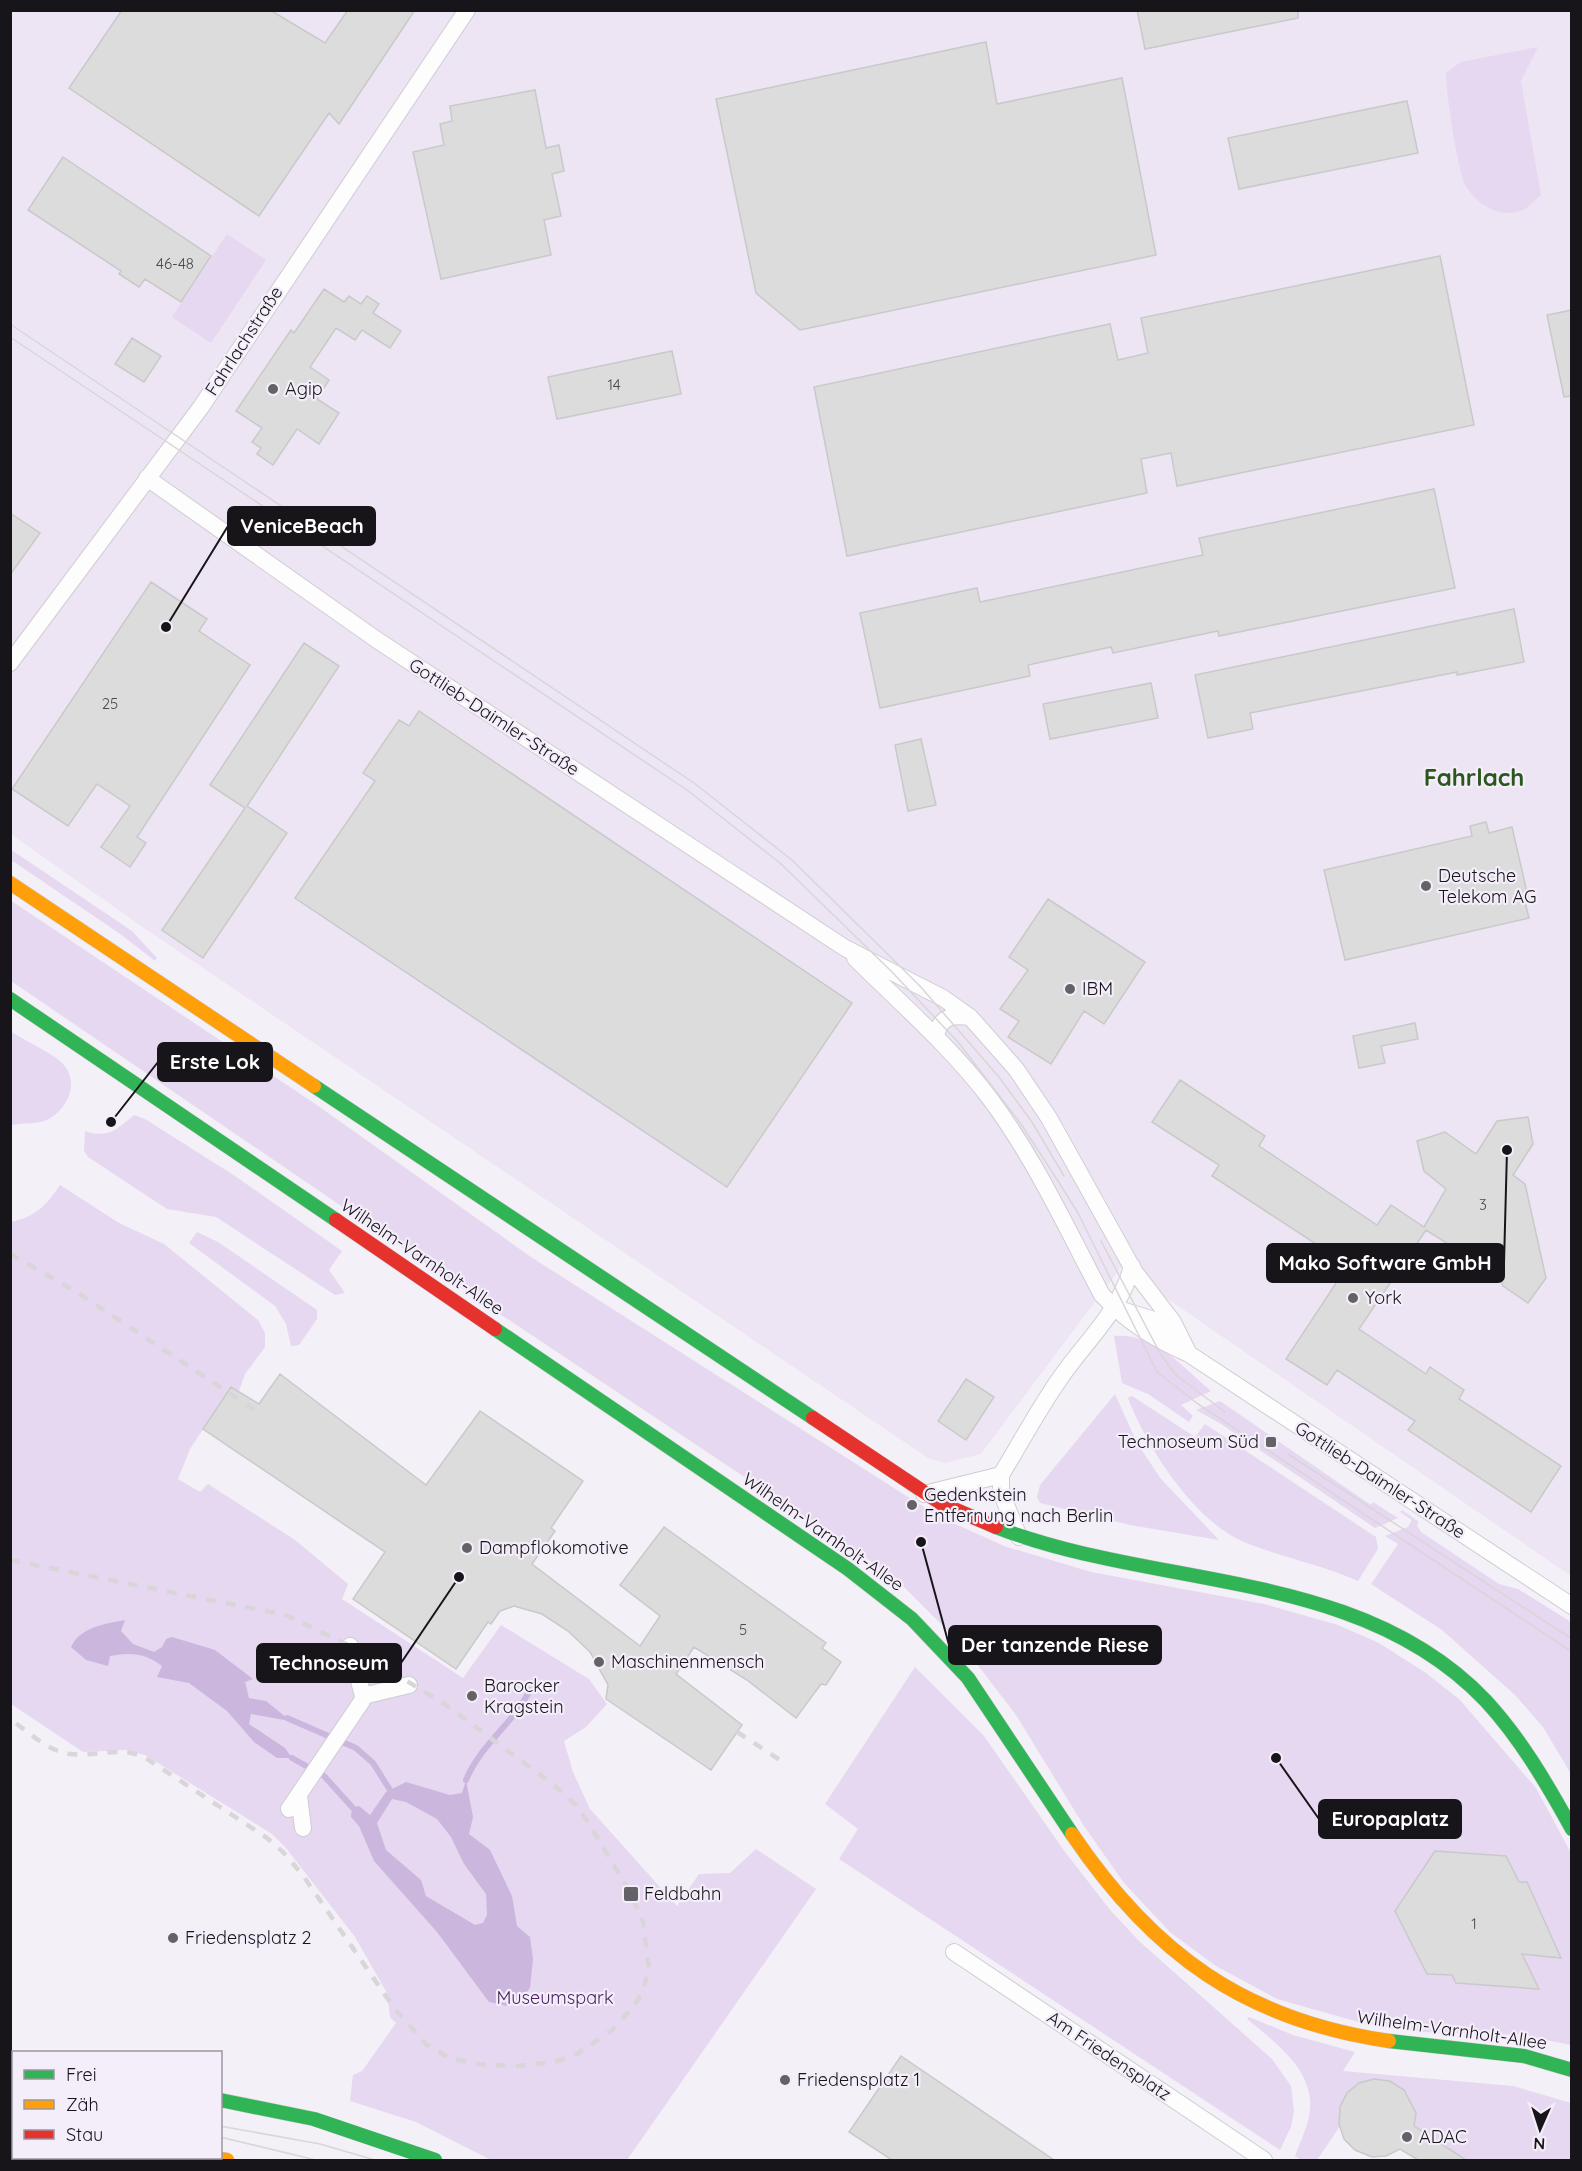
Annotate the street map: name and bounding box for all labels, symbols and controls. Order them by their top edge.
house number: 46-48 [156,254,194,273]
street label: Fahrlachstraße [200,282,287,400]
house number: 14 [607,375,621,394]
place label: Agip [285,377,323,400]
marker: Agip [266,382,280,396]
callout: VeniceBeach [228,507,375,545]
text: VeniceBeach [240,513,364,538]
street label: Gottlieb-Daimler-Straße [405,653,584,780]
house number: 25 [102,694,118,713]
district label: Fahrlach [1424,762,1524,792]
place label: Deutsche Telekom AG [1438,864,1537,908]
marker: Deutsche Telekom AG [1419,879,1433,893]
place label: IBM [1082,977,1113,1000]
marker: IBM [1063,982,1077,996]
callout: Erste Lok [158,1043,272,1081]
text: Erste Lok [170,1049,260,1074]
street label: Wilhelm-Varnholt-Allee [336,1193,508,1320]
house number: 3 [1479,1195,1487,1214]
callout: Mako Software GmbH [1267,1244,1504,1282]
text: Mako Software GmbH [1278,1250,1492,1275]
place label: York [1365,1286,1402,1309]
marker: York [1346,1291,1360,1305]
street label: Gottlieb-Daimler-Straße [1291,1416,1470,1543]
place label: Technoseum Süd [1118,1430,1259,1453]
marker: Technoseum Süd [1264,1435,1278,1449]
street label: Wilhelm-Varnholt-Allee [738,1467,908,1596]
place label: Gedenkstein Entfernung nach Berlin [924,1483,1113,1527]
marker: Gedenkstein Entfernung nach Berlin [905,1498,919,1512]
place label: Dampflokomotive [479,1536,629,1559]
marker: Dampflokomotive [460,1541,474,1555]
house number: 5 [739,1620,747,1639]
callout: Der tanzende Riese [949,1626,1161,1664]
text: Der tanzende Riese [961,1632,1149,1657]
callout: Technoseum [257,1644,401,1682]
text: Technoseum [269,1650,389,1675]
place label: Maschinenmensch [611,1650,765,1673]
marker: Maschinenmensch [592,1655,606,1669]
place label: Barocker Kragstein [484,1674,564,1718]
marker: Barocker Kragstein [465,1689,479,1703]
callout: Europaplatz [1319,1800,1461,1838]
text: Europaplatz [1331,1806,1449,1831]
place label: Feldbahn [644,1882,721,1905]
marker: Feldbahn [622,1885,640,1903]
house number: 1 [1471,1914,1477,1933]
place label: Friedensplatz 2 [185,1926,311,1949]
marker: Friedensplatz 2 [166,1931,180,1945]
park label: Museumspark [496,1986,614,2009]
street label: Wilhelm-Varnholt-Allee [1356,2005,1549,2054]
street label: Am Friedensplatz [1043,2006,1176,2106]
legend [12,2051,222,2159]
text: Frei [66,2063,97,2086]
place label: Friedensplatz 1 [797,2068,920,2091]
marker: Friedensplatz 1 [778,2073,792,2087]
text: Zäh [66,2093,99,2116]
north arrow [1510,2099,1570,2159]
text: Stau [66,2123,103,2146]
place label: ADAC [1419,2125,1467,2148]
marker: ADAC [1400,2130,1414,2144]
text: N [1533,2134,1546,2154]

